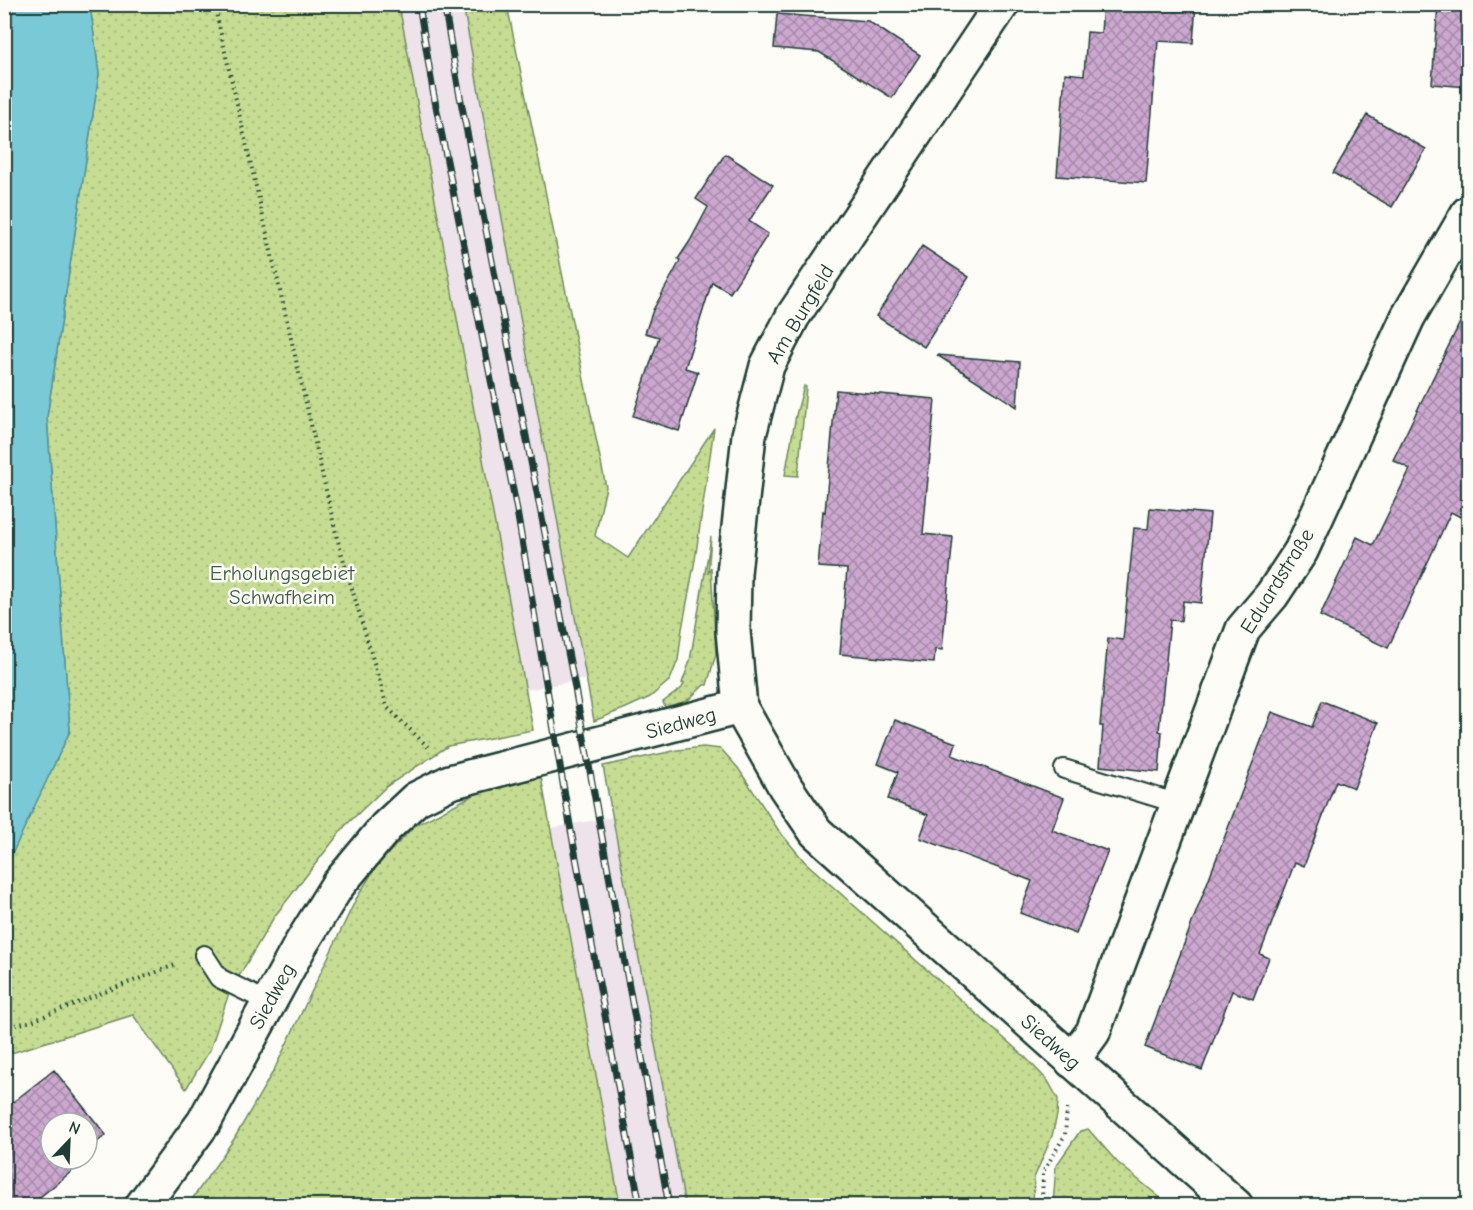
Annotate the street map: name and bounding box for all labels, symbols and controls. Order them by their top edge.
street label: Am Burgfeld [761,260,839,368]
street label: Eduardstraße [1235,524,1319,638]
park label: Erholungsgebiet Schwafheim [210,561,355,609]
street label: Siedweg [643,702,719,744]
street label: Siedweg [244,959,300,1033]
street label: Siedweg [1016,1009,1086,1075]
north arrow [39,1111,99,1171]
text: N [66,1118,83,1138]

